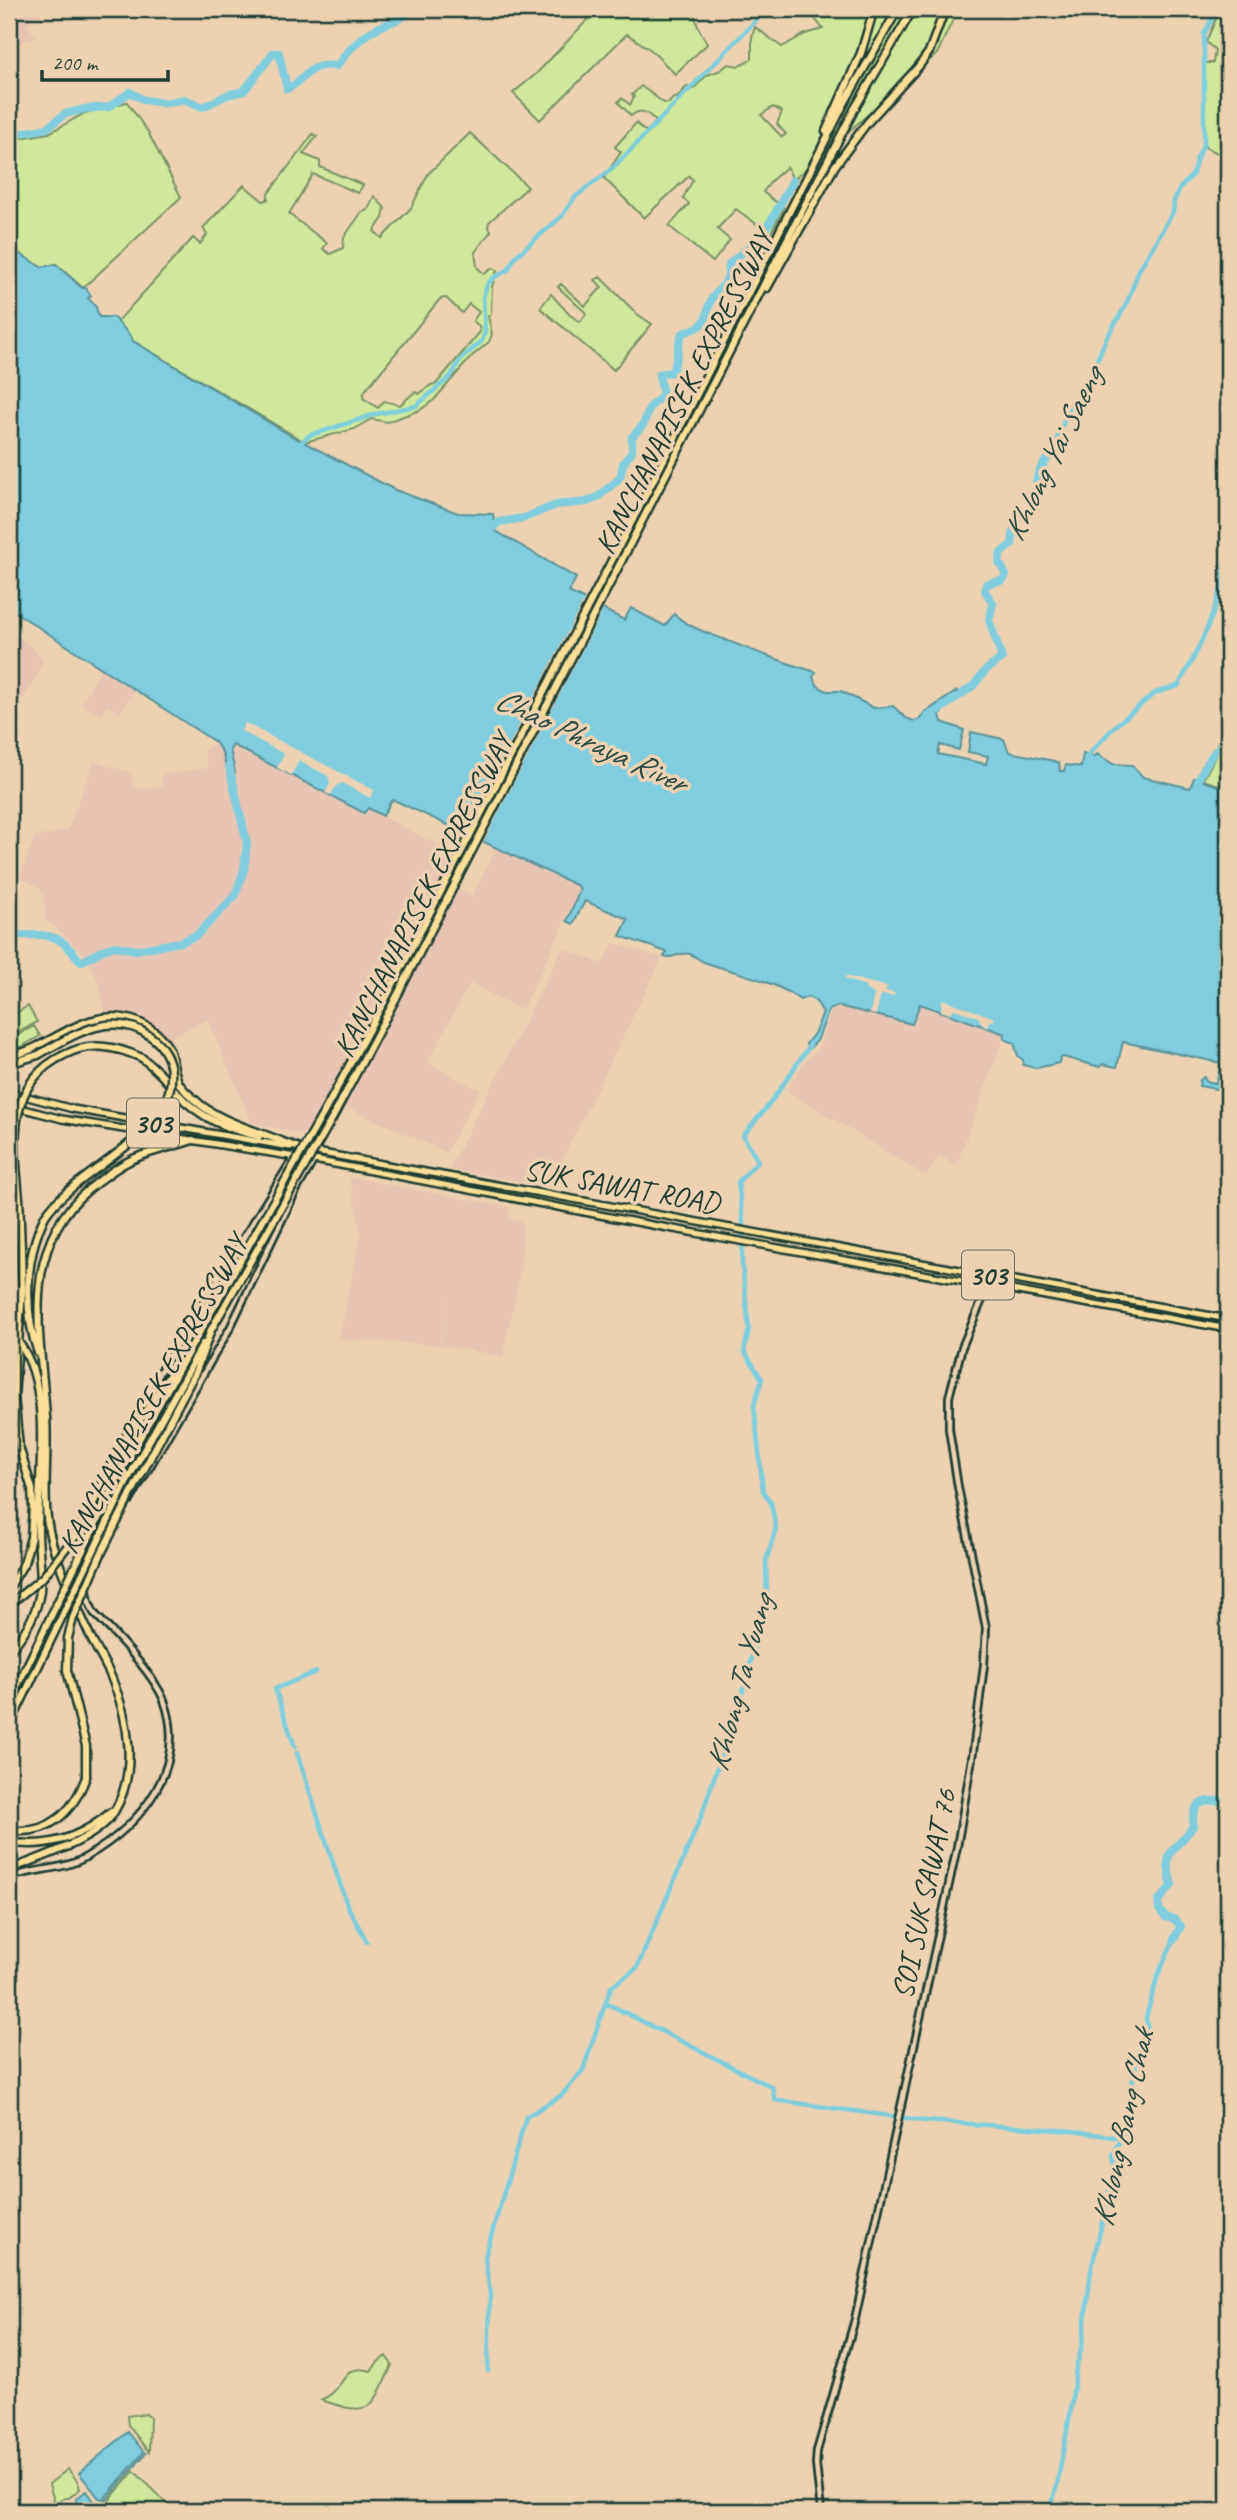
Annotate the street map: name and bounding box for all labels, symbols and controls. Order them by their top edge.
scale bar [42,38,168,82]
text: 200 m [52,50,99,76]
street label: KANCHANAPISEK EXPRESSWAY [586,220,784,560]
water label: Khlong Yai Saeng [993,357,1114,547]
water label: Chao Phraya River [489,679,697,805]
street label: KANCHANAPISEK EXPRESSWAY [325,723,523,1063]
road number: 303 [127,1098,179,1148]
street label: SUK SAWAT ROAD [522,1150,725,1222]
street label: KANCHANAPISEK EXPRESSWAY [49,1225,258,1560]
road number: 303 [962,1250,1014,1300]
water label: Khlong Ta Yuang [696,1587,784,1775]
street label: SOI SUK SAWAT 76 [883,1784,965,2002]
water label: Khlong Bang Chak [1082,2021,1164,2230]

